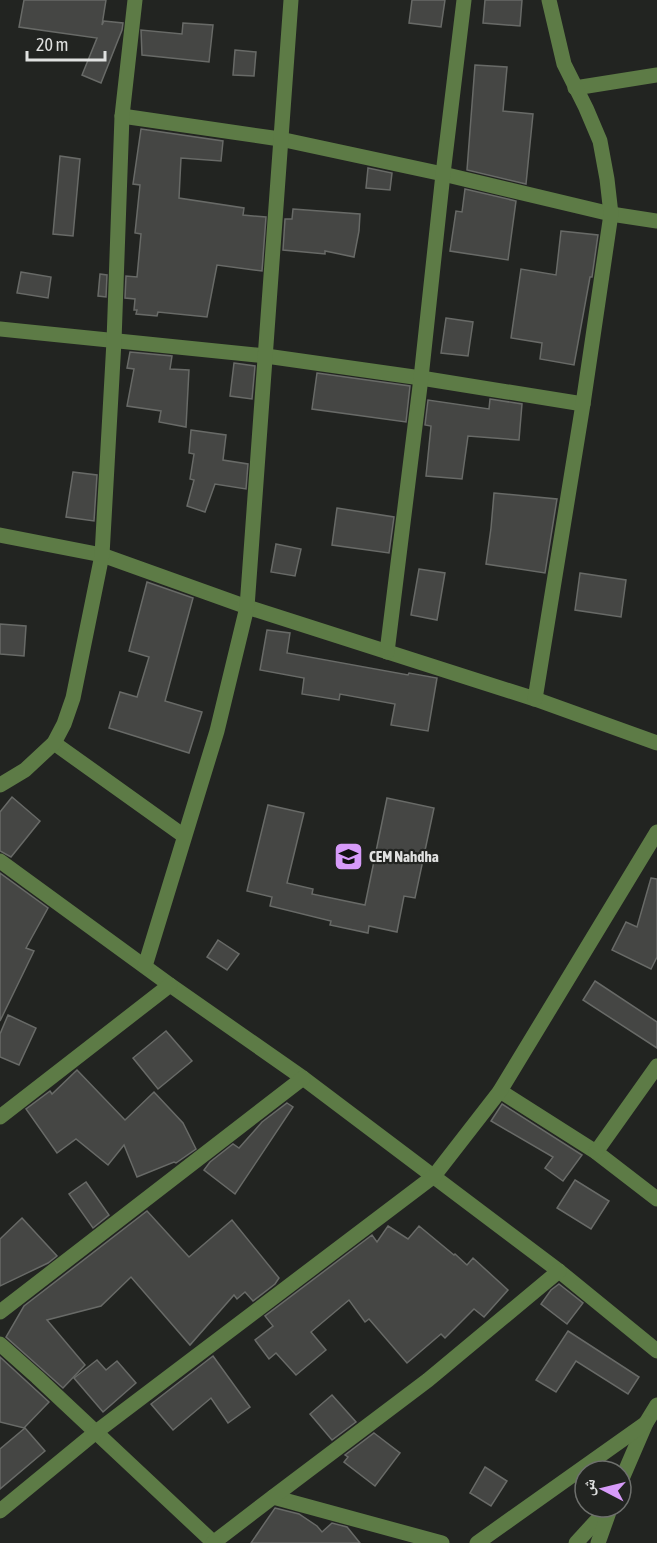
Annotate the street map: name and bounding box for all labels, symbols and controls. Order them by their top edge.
scale bar [27,24,105,62]
text: 20 m [36,34,68,55]
school or university icon: CEM Nahdha [332,841,364,873]
place label: CEM Nahdha [369,848,439,865]
north arrow [573,1459,633,1519]
text: ش [578,1478,599,1497]

